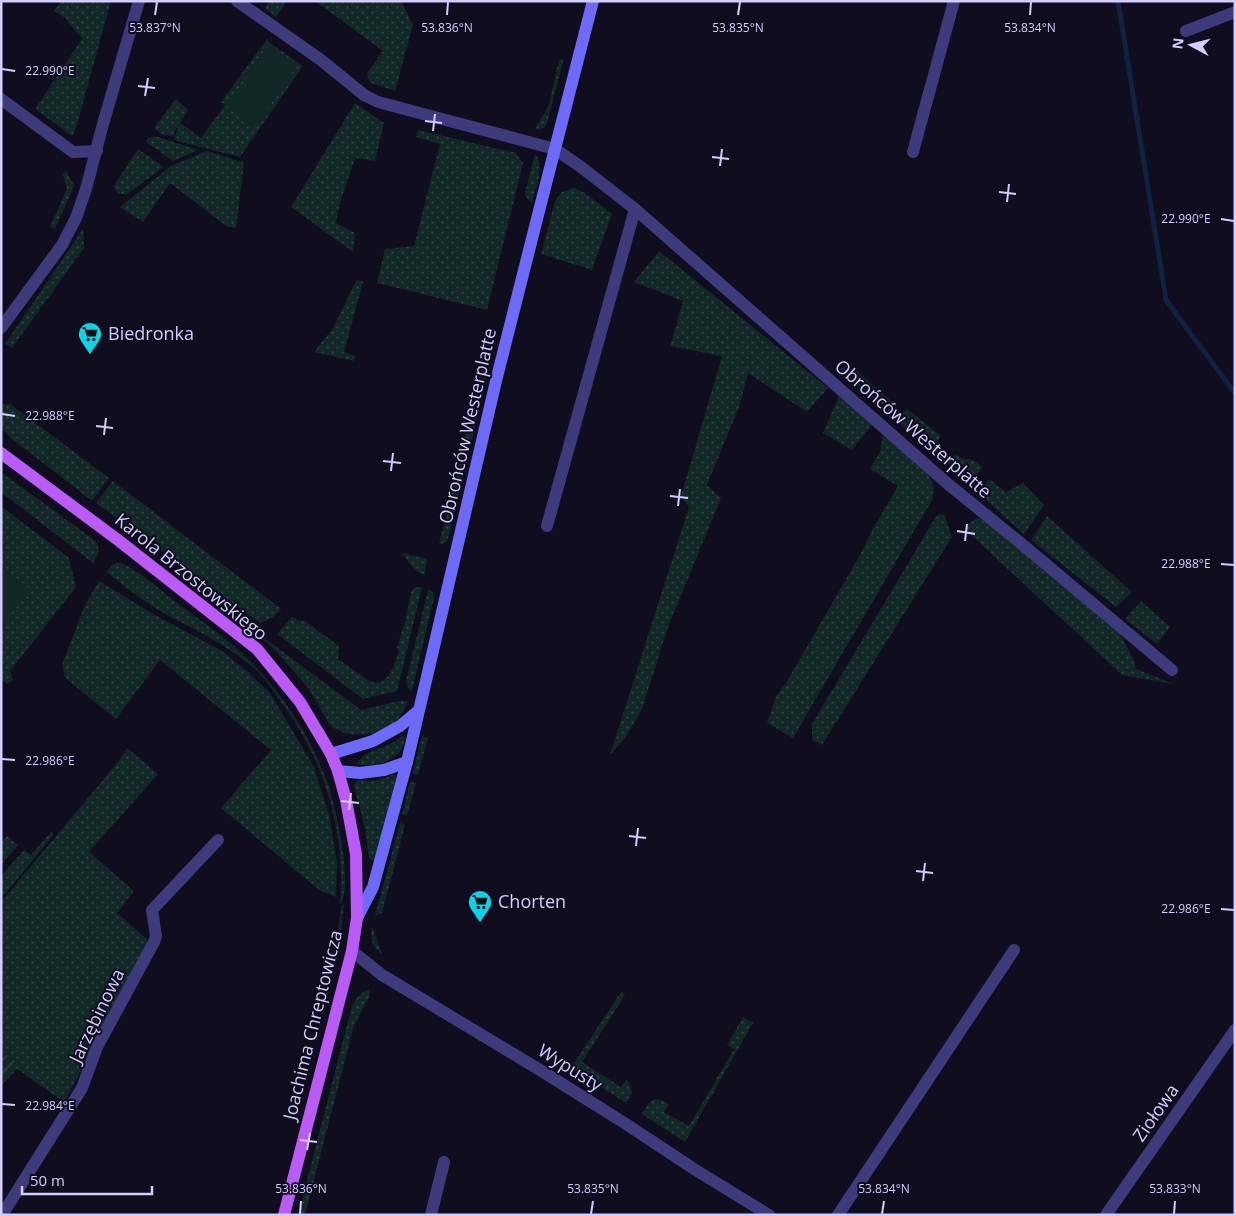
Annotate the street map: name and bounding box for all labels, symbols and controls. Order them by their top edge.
text: 53.837°N [129,19,181,36]
text: 53.836°N [421,19,473,36]
text: 53.835°N [712,19,764,36]
text: 53.834°N [1004,19,1056,36]
north arrow [1166,20,1216,70]
text: N [1167,37,1188,50]
text: 22.990°E [25,62,75,79]
text: 22.990°E [1161,210,1211,227]
supermarket icon: Biedronka [77,321,103,355]
place label: Biedronka [108,321,194,345]
street label: Obrońców Westerplatte [433,326,501,526]
street label: Obrońców Westerplatte [830,354,997,503]
text: 22.988°E [25,407,75,424]
street label: Karola Brzostowskiego [110,507,273,645]
text: 22.988°E [1161,555,1211,572]
text: 22.986°E [25,752,75,769]
supermarket icon: Chorten [467,889,493,923]
place label: Chorten [498,889,566,913]
text: 22.986°E [1161,900,1211,917]
street label: Joachima Chreptowicza [276,927,347,1124]
street label: Jarzębinowa [62,964,129,1069]
street label: Wypusty [534,1038,608,1097]
street label: Ziołowa [1127,1079,1184,1146]
text: 22.984°E [25,1097,75,1114]
scale bar [22,1164,152,1196]
text: 50 m [30,1170,65,1190]
text: 53.836°N [275,1180,327,1197]
text: 53.835°N [567,1180,619,1197]
text: 53.834°N [858,1180,910,1197]
text: 53.833°N [1149,1180,1201,1197]

